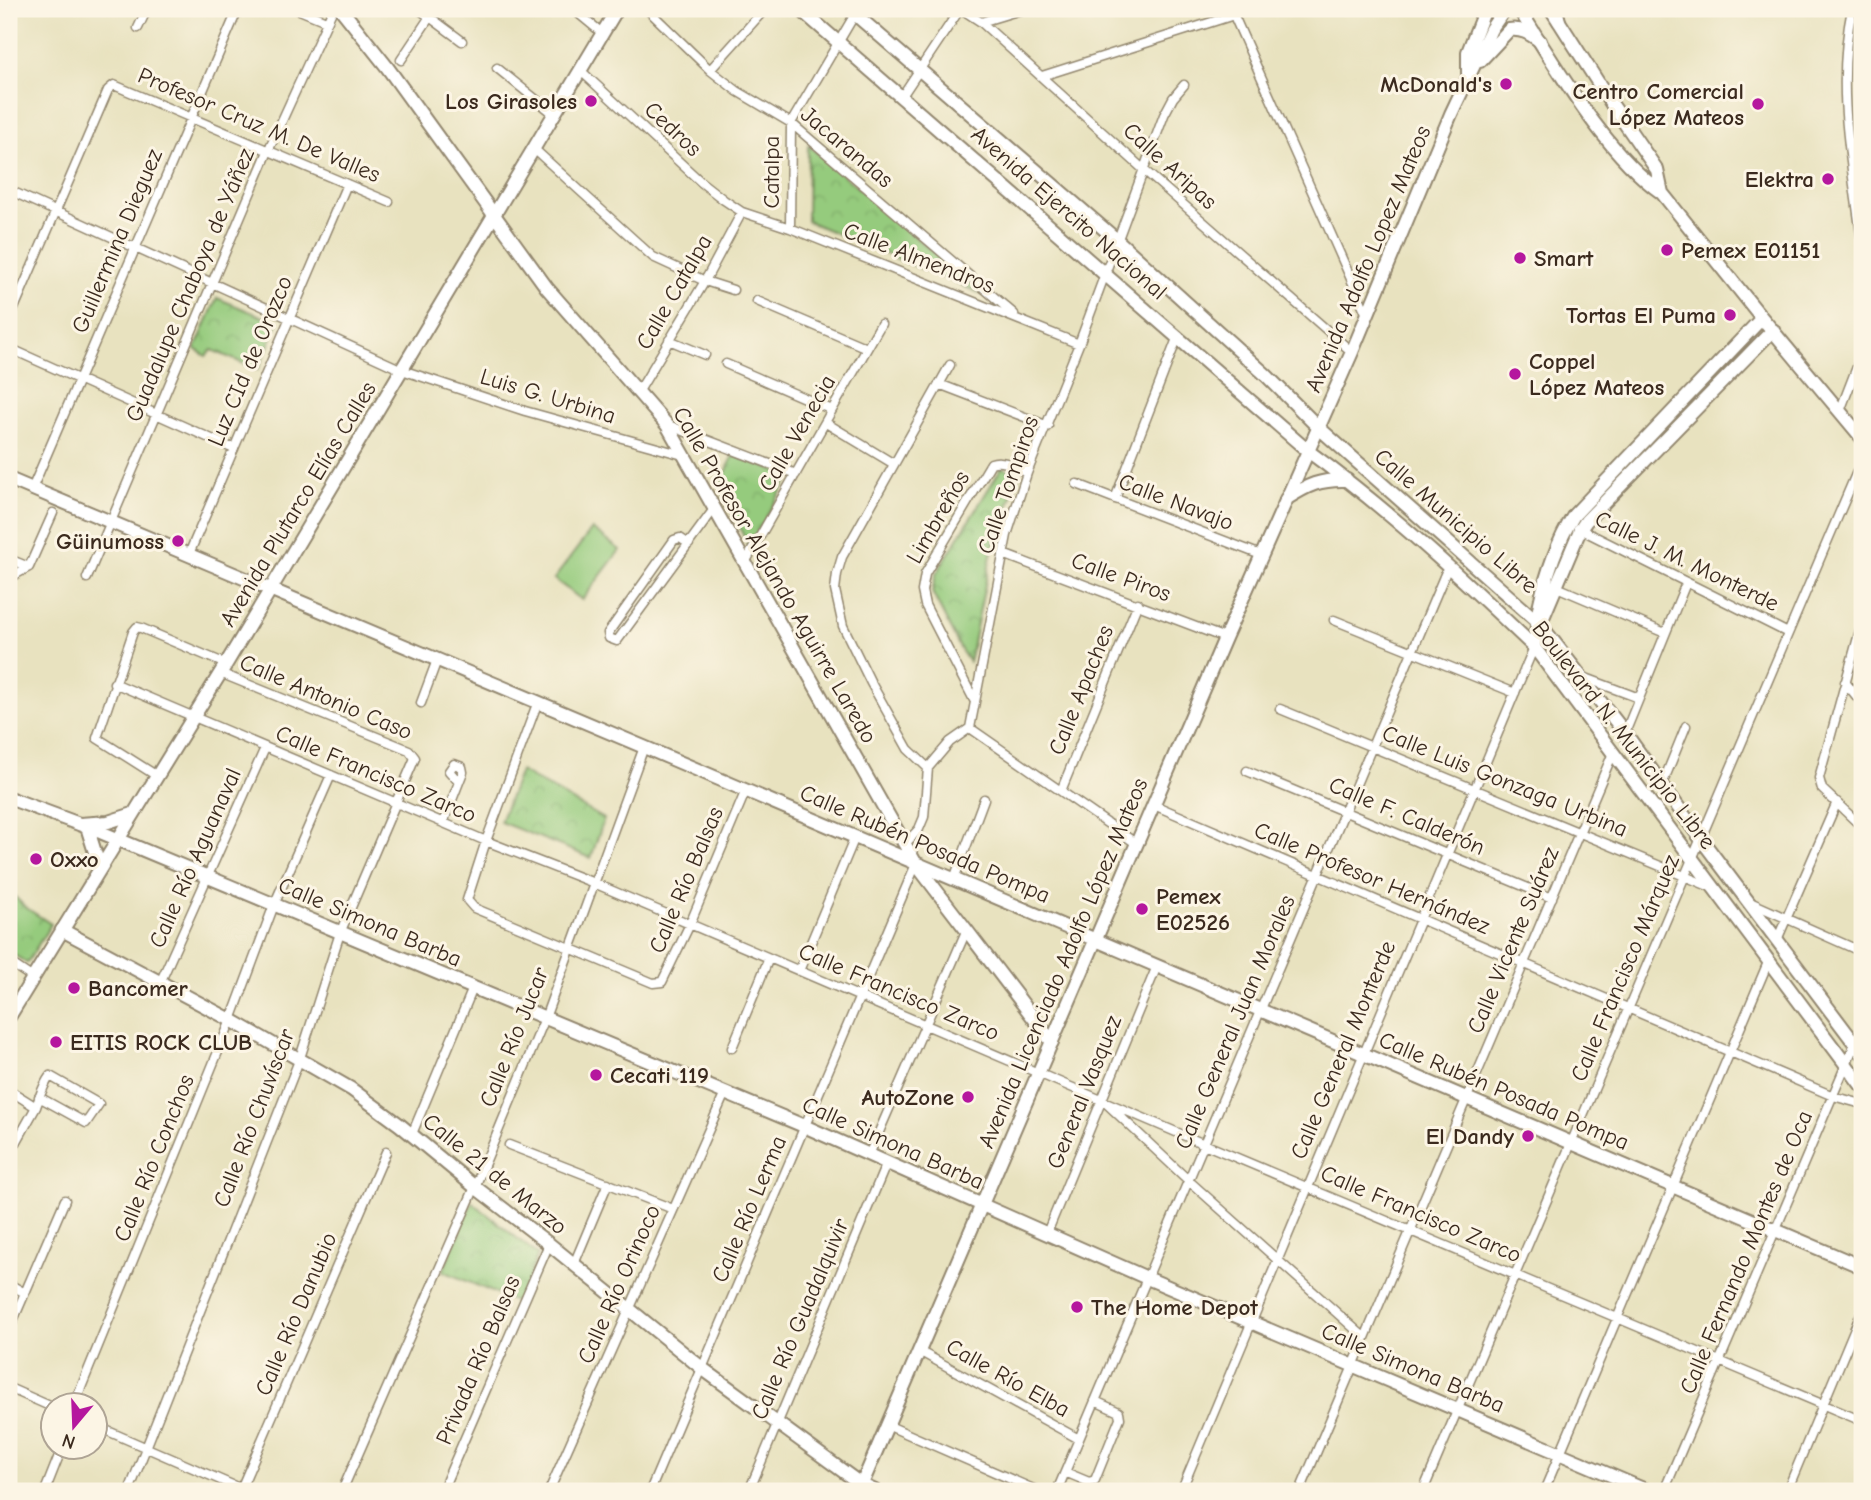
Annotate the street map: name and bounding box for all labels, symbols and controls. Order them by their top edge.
street label: Profesor Cruz M. De Valles [134,62,384,188]
place label: McDonald's [1380,71,1492,98]
marker: McDonald's [1498,76,1514,92]
place label: Centro Comercial López Mateos [1572,78,1744,131]
place label: Los Girasoles [445,88,577,115]
marker: Los Girasoles [583,93,599,109]
street label: Cedros [639,96,707,162]
marker: Centro Comercial López Mateos [1750,96,1766,112]
street label: Jacarandas [795,101,899,193]
street label: Calle Aripas [1118,117,1222,215]
street label: Avenida Ejercito Nacional [966,121,1172,305]
street label: Avenida Adolfo Lopez Mateos [1299,122,1437,396]
street label: Catalpa [758,136,785,208]
street label: Guadalupe Chaboya de Yáñez [120,144,260,426]
street label: Guillermina Dieguez [66,145,168,337]
place label: Elektra [1745,166,1814,193]
marker: Elektra [1820,171,1836,187]
street label: Calle Almendros [840,217,998,299]
street label: Calle Catalpa [630,230,718,354]
place label: Pemex E01151 [1681,237,1820,264]
marker: Pemex E01151 [1659,242,1675,258]
place label: Smart [1534,245,1594,272]
marker: Smart [1512,250,1528,266]
street label: Luz CId de Orozco [202,272,298,450]
place label: Tortas El Puma [1566,302,1716,329]
marker: Tortas El Puma [1722,307,1738,323]
place label: Coppel López Mateos [1529,348,1664,401]
street label: Luis G. Urbina [477,363,619,429]
marker: Coppel López Mateos [1507,366,1523,382]
street label: Calle Venecia [753,370,841,496]
street label: Avenida Plutarco Elías Calles [214,377,382,631]
street label: Calle Profesor Alejando Aguirre Laredo [667,402,883,748]
street label: Calle Tompiros [972,412,1044,558]
street label: Calle Municipio Libre [1369,443,1543,599]
street label: Limbreños [901,466,975,568]
street label: Calle Navajo [1115,468,1237,536]
street label: Calle J. M. Monterde [1591,505,1783,617]
place label: Güinumoss [56,528,164,555]
marker: Güinumoss [170,533,186,549]
street label: Calle Piros [1068,547,1174,607]
street label: Boulevard N. Municipio Libre [1526,615,1722,855]
street label: Calle Apaches [1043,621,1119,759]
street label: Calle Antonio Caso [236,648,416,746]
street label: Calle Francisco Zarco [272,719,480,829]
street label: Calle Luis Gonzaga Urbina [1378,719,1632,843]
street label: Calle Río Aguanaval [143,764,247,952]
street label: Calle F. Calderón [1325,771,1489,861]
street label: Avenida Licenciado Adolfo López Mateos [973,774,1153,1152]
street label: Calle Rubén Posada Pompa [796,779,1054,909]
street label: Calle Río Balsas [643,803,729,957]
street label: Calle Profesor Hernández [1250,816,1494,940]
street label: Calle Vicente Suárez [1462,843,1564,1037]
place label: Oxxo [50,846,99,873]
marker: Oxxo [28,851,44,867]
street label: Calle Francisco Márquez [1565,851,1685,1085]
street label: Calle Simona Barba [274,871,466,973]
place label: Pemex E02526 [1156,883,1230,936]
street label: Calle General Juan Morales [1169,891,1301,1153]
marker: Pemex E02526 [1134,901,1150,917]
street label: Calle Francisco Zarco [795,937,1003,1047]
street label: Calle General Monterde [1285,937,1401,1163]
street label: Calle Río Jucar [474,962,555,1111]
place label: Bancomer [88,975,189,1002]
marker: Bancomer [66,980,82,996]
street label: General Vasquez [1041,1011,1127,1173]
street label: Calle Río Chuvíscar [208,1024,301,1211]
street label: Calle Rubén Posada Pompa [1375,1026,1633,1156]
place label: EITIS ROCK CLUB [70,1029,252,1056]
marker: EITIS ROCK CLUB [48,1034,64,1050]
place label: Cecati 119 [610,1062,709,1089]
marker: Cecati 119 [588,1067,604,1083]
street label: Calle Río Conchos [108,1070,200,1246]
place label: AutoZone [862,1084,954,1111]
marker: AutoZone [960,1089,976,1105]
street label: Calle Simona Barba [798,1091,988,1195]
street label: Calle Fernando Montes de Oca [1674,1106,1818,1398]
street label: Calle 21 de Marzo [418,1108,572,1240]
place label: El Dandy [1426,1123,1514,1150]
marker: El Dandy [1520,1128,1536,1144]
street label: Calle Río Lerma [706,1132,792,1286]
street label: Calle Francisco Zarco [1317,1159,1525,1269]
street label: Calle Río Orinoco [572,1200,666,1368]
street label: Calle Río Guadalquivir [745,1213,855,1424]
street label: Calle Río Danubio [249,1228,343,1400]
street label: Privada Río Balsas [430,1271,526,1449]
place label: The Home Depot [1091,1294,1258,1321]
marker: The Home Depot [1069,1299,1085,1315]
street label: Calle Simona Barba [1317,1317,1509,1419]
street label: Calle Río Elba [941,1333,1075,1423]
north arrow [38,1392,108,1462]
text: N [59,1429,78,1454]

